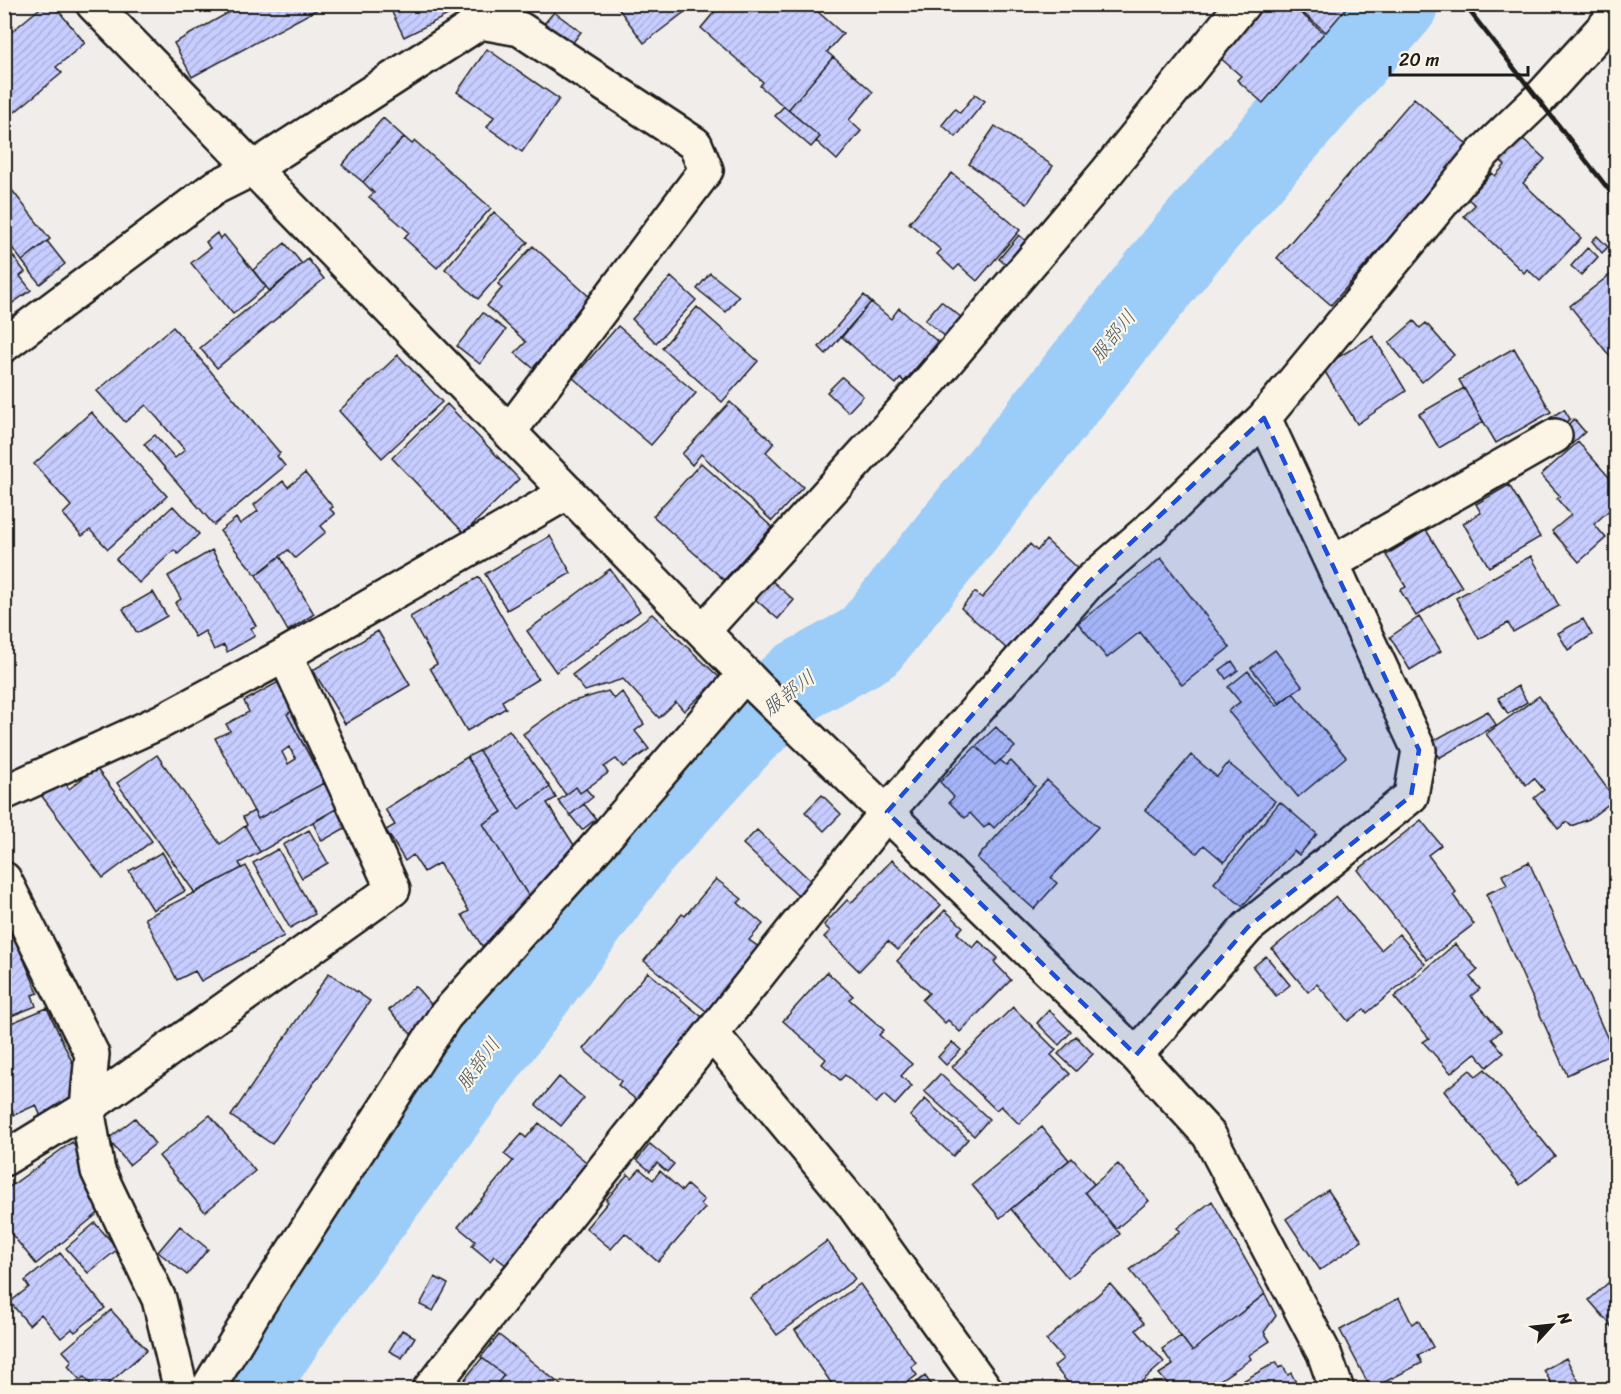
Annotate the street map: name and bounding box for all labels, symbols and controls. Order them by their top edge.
scale bar [1390,39,1528,77]
text: 20 m [1399,44,1439,76]
water label: 服部川 [1081,302,1145,370]
water label: 服部川 [755,661,823,725]
water label: 服部川 [446,1029,510,1099]
north arrow [1522,1295,1582,1355]
text: N [1549,1306,1581,1331]

